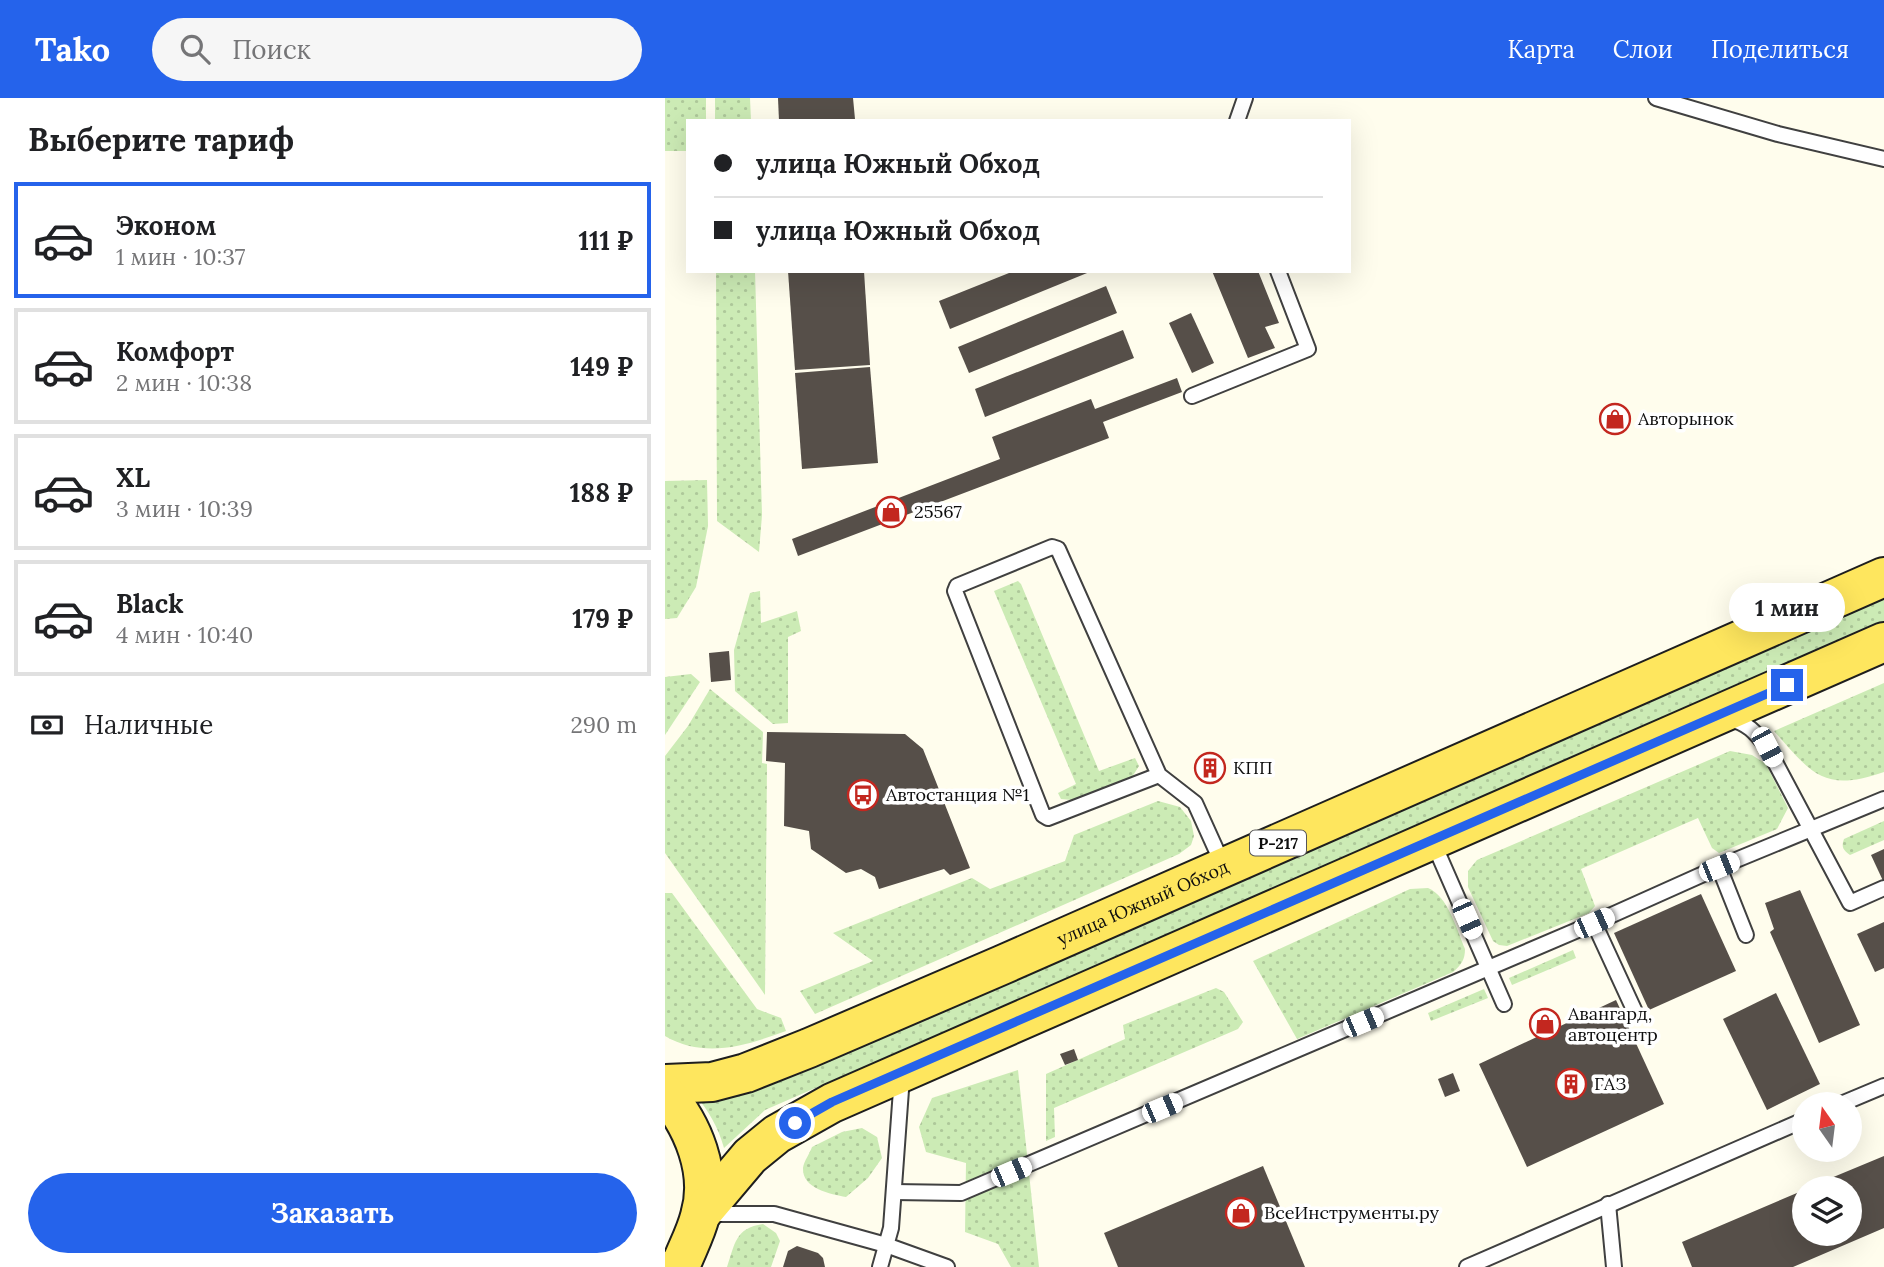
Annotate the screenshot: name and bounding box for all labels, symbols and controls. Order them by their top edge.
search box [152,18,642,81]
text: Tako [35,28,110,70]
icon: search [176,30,214,68]
text: Поиск [232,33,311,66]
text: Карта [1507,34,1575,65]
text: Слои [1613,34,1673,65]
text: Поделиться [1711,34,1849,65]
text: Выберите тариф [28,119,294,160]
text: улица Южный Обход [756,147,1040,180]
icon: car [32,209,95,272]
text: Эконом [116,209,216,242]
text: улица Южный Обход [756,214,1040,247]
text: 111 ₽ [578,224,633,257]
text: 1 мин · 10:37 [116,242,245,271]
icon: car [32,335,95,398]
text: Комфорт [116,335,234,368]
text: 149 ₽ [570,350,633,383]
text: 2 мин · 10:38 [116,368,252,397]
shop icon: Авторынок [1598,402,1632,436]
place label: Авторынок [1637,407,1734,430]
icon: car [32,461,95,524]
text: XL [116,461,150,494]
text: 188 ₽ [570,476,633,509]
text: 3 мин · 10:39 [116,494,253,523]
shop icon: 25567 [874,495,908,529]
place label: 25567 [914,500,962,523]
callout: 1 мин [1729,584,1845,632]
icon: car [32,587,95,650]
text: Black [116,587,184,620]
text: 1 мин [1755,593,1819,622]
text: 179 ₽ [572,602,633,635]
text: 4 мин · 10:40 [116,620,253,649]
route end [1771,669,1803,701]
icon: cash [28,706,66,744]
text: Наличные [84,708,213,741]
text: 290 m [570,710,637,739]
car [1748,724,1787,770]
building icon: КПП [1193,751,1227,785]
place label: КПП [1233,756,1273,779]
bus stop icon: Автостанция №1 [846,778,880,812]
place label: Автостанция №1 [885,783,1029,806]
road number: Р-217 [1250,830,1306,856]
car [1696,849,1743,885]
street label: улица Южный Обход [1053,855,1232,950]
car [1449,896,1486,942]
car [1571,905,1618,941]
place label: Авангард, автоцентр [1567,1002,1658,1046]
car [1340,1004,1387,1040]
shop icon: Авангард, автоцентр [1528,1007,1562,1041]
building icon: ГАЗ [1554,1067,1588,1101]
place label: ГАЗ [1594,1072,1626,1095]
car [1139,1090,1186,1126]
north arrow [1792,1092,1862,1162]
map controls [1792,1092,1862,1246]
route start [779,1107,811,1139]
car [988,1154,1035,1190]
button: Заказать [28,1173,637,1253]
button: layers [1792,1176,1862,1246]
shop icon: ВсеИнструменты.ру [1224,1196,1258,1230]
place label: ВсеИнструменты.ру [1264,1201,1440,1224]

